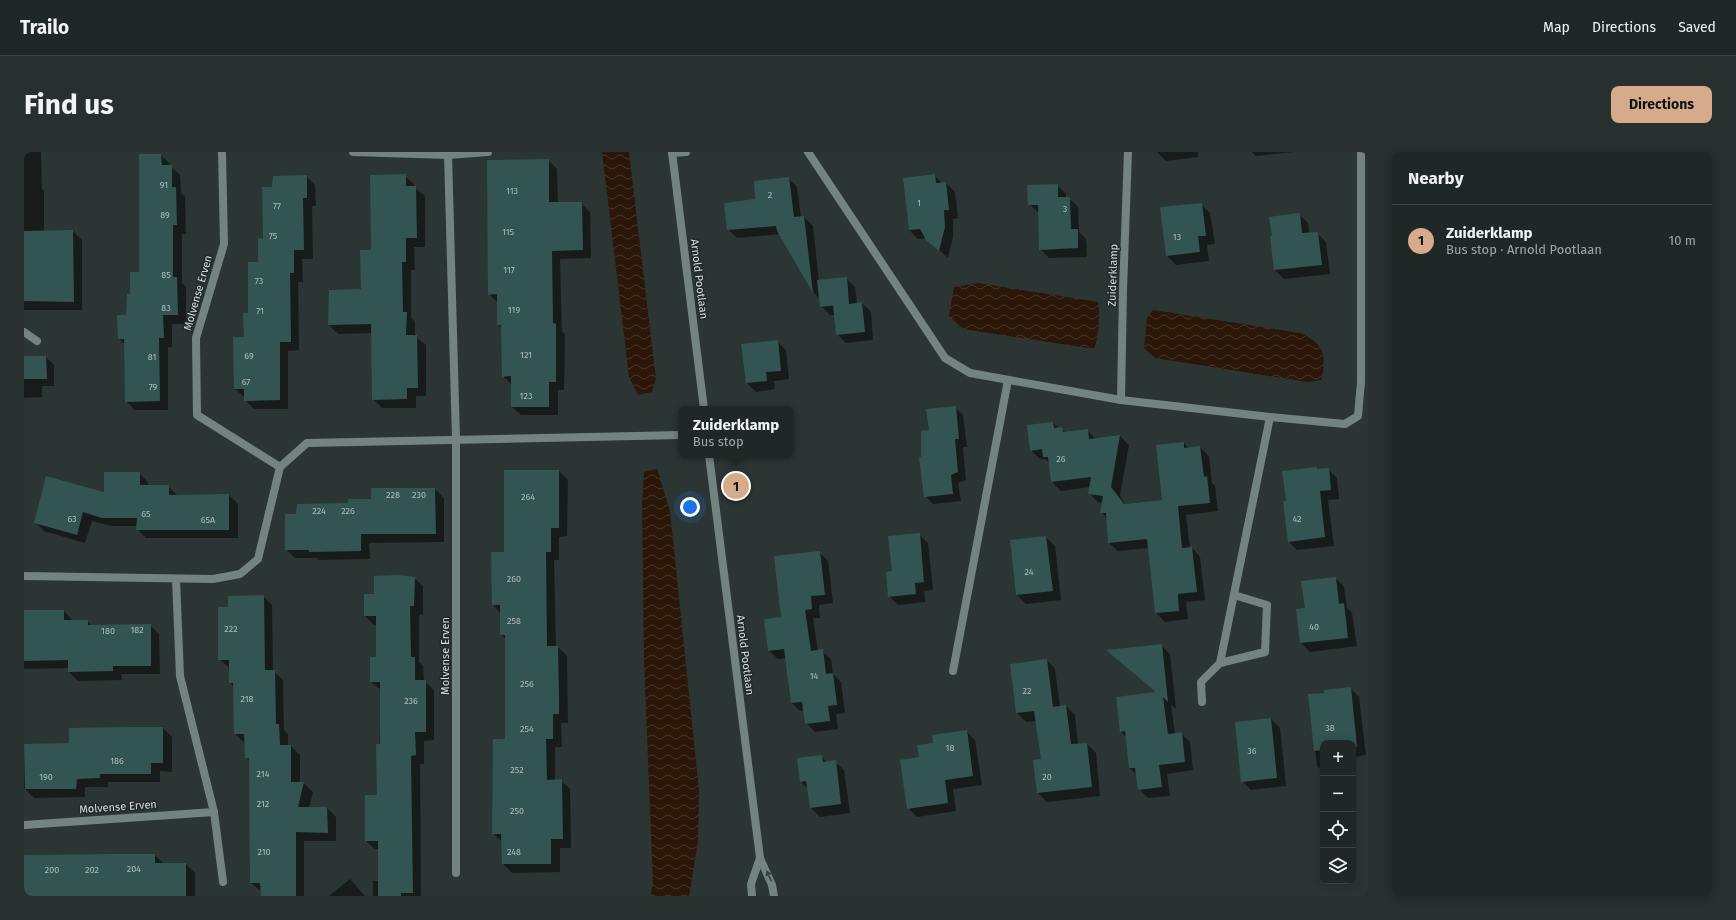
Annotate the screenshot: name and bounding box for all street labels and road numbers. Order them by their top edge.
street label: Arnold Pootlaan [688,238,710,320]
street label: Zuiderklamp [1105,243,1121,307]
street label: Molvense Erven [181,254,215,332]
street label: Arnold Pootlaan [734,614,756,696]
street label: Molvense Erven [439,617,452,695]
street label: Molvense Erven [79,798,157,816]

